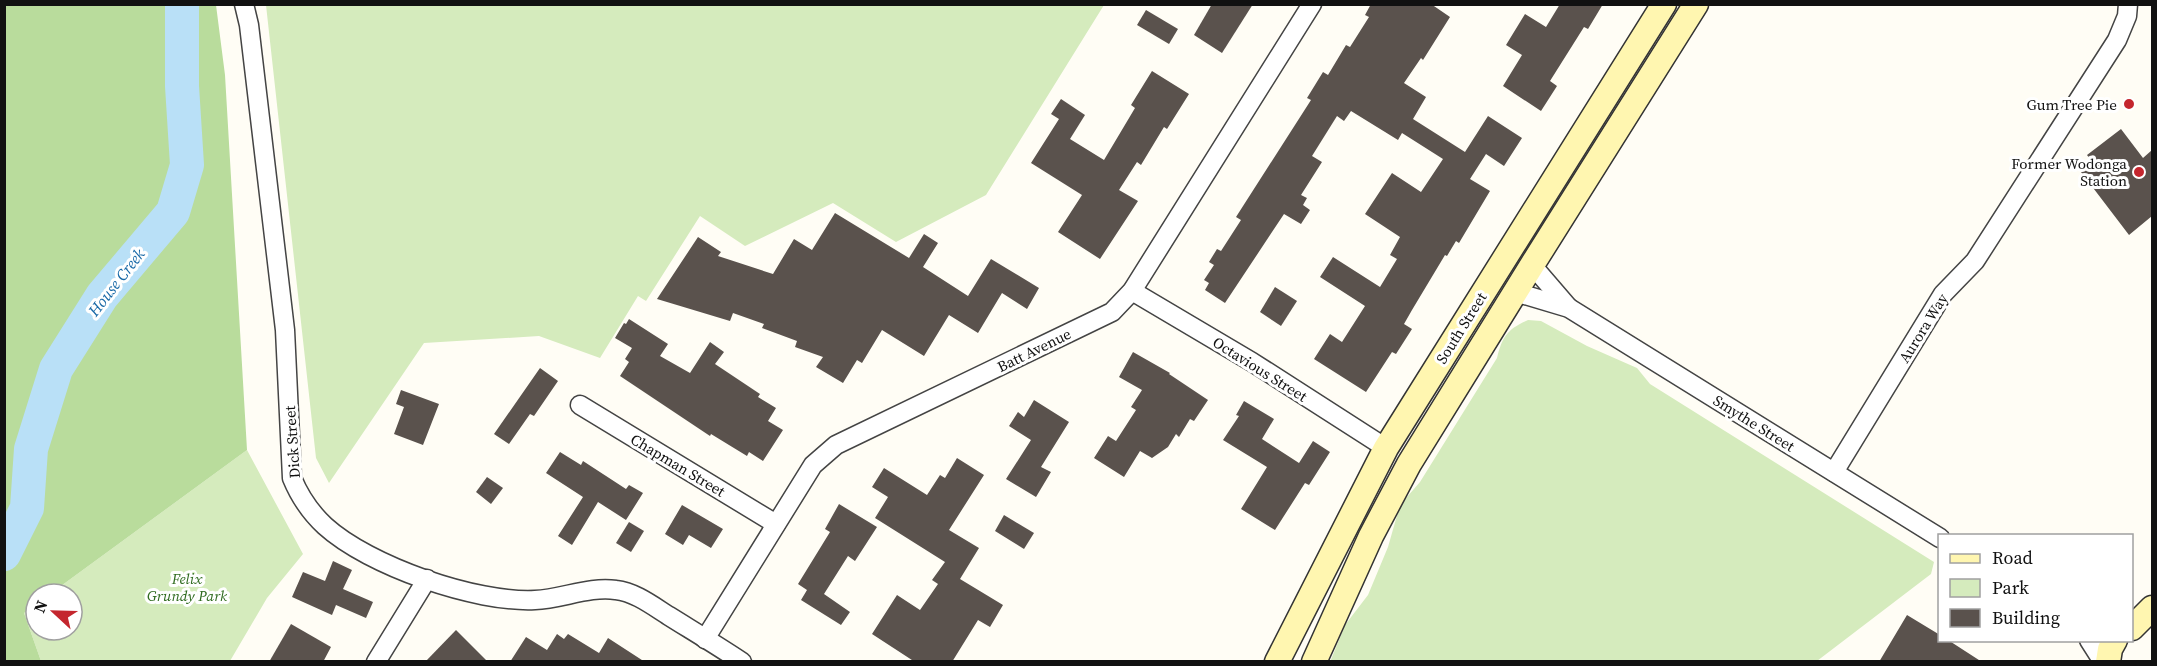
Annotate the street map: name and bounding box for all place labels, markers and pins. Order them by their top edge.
place label: Gum Tree Pie [2027,94,2117,115]
marker: Gum Tree Pie [2122,97,2136,111]
place label: Former Wodonga Station [2011,153,2127,191]
marker: Former Wodonga Station [2132,165,2146,179]

